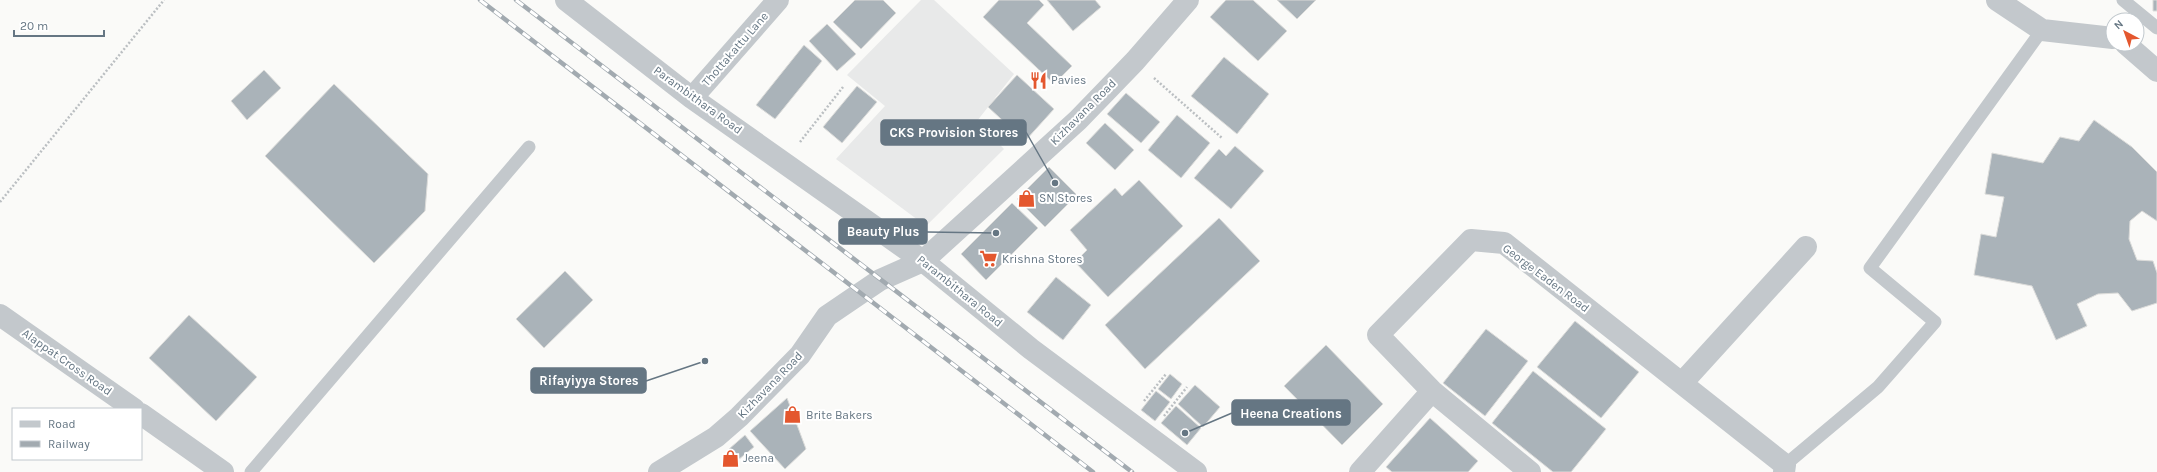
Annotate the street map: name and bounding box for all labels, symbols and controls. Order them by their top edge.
street label: Thottakattu Lane [699,9,771,89]
scale bar [14,12,104,38]
north arrow [2105,12,2145,52]
text: N [2112,17,2126,32]
text: 20 m [20,19,48,33]
street label: Parambithara Road [651,63,745,137]
restaurant icon: Pavies [1028,70,1048,90]
place label: Pavies [1051,73,1086,87]
street label: Kizhavana Road [1047,76,1119,148]
callout: CKS Provision Stores [881,120,1026,145]
text: CKS Provision Stores [890,125,1019,140]
shop icon: SN Stores [1016,188,1036,208]
place label: SN Stores [1039,191,1092,205]
callout: Beauty Plus [839,219,927,244]
text: Beauty Plus [847,224,919,239]
street label: George Eaden Road [1500,241,1592,315]
supermarket icon: Krishna Stores [979,249,999,269]
street label: Parambithara Road [914,252,1006,330]
place label: Krishna Stores [1002,252,1083,266]
street label: Alappat Cross Road [19,326,115,398]
street label: Kizhavana Road [735,349,805,421]
callout: Rifayiyya Stores [531,368,646,393]
text: Rifayiyya Stores [539,373,639,388]
callout: Heena Creations [1232,400,1350,425]
shop icon: Brite Bakers [783,405,803,425]
text: Heena Creations [1240,406,1342,421]
legend [12,408,142,460]
place label: Brite Bakers [806,408,873,422]
text: Road [48,417,76,431]
text: Railway [48,437,90,451]
shop icon: Jeena [720,448,740,468]
place label: Jeena [743,451,774,465]

